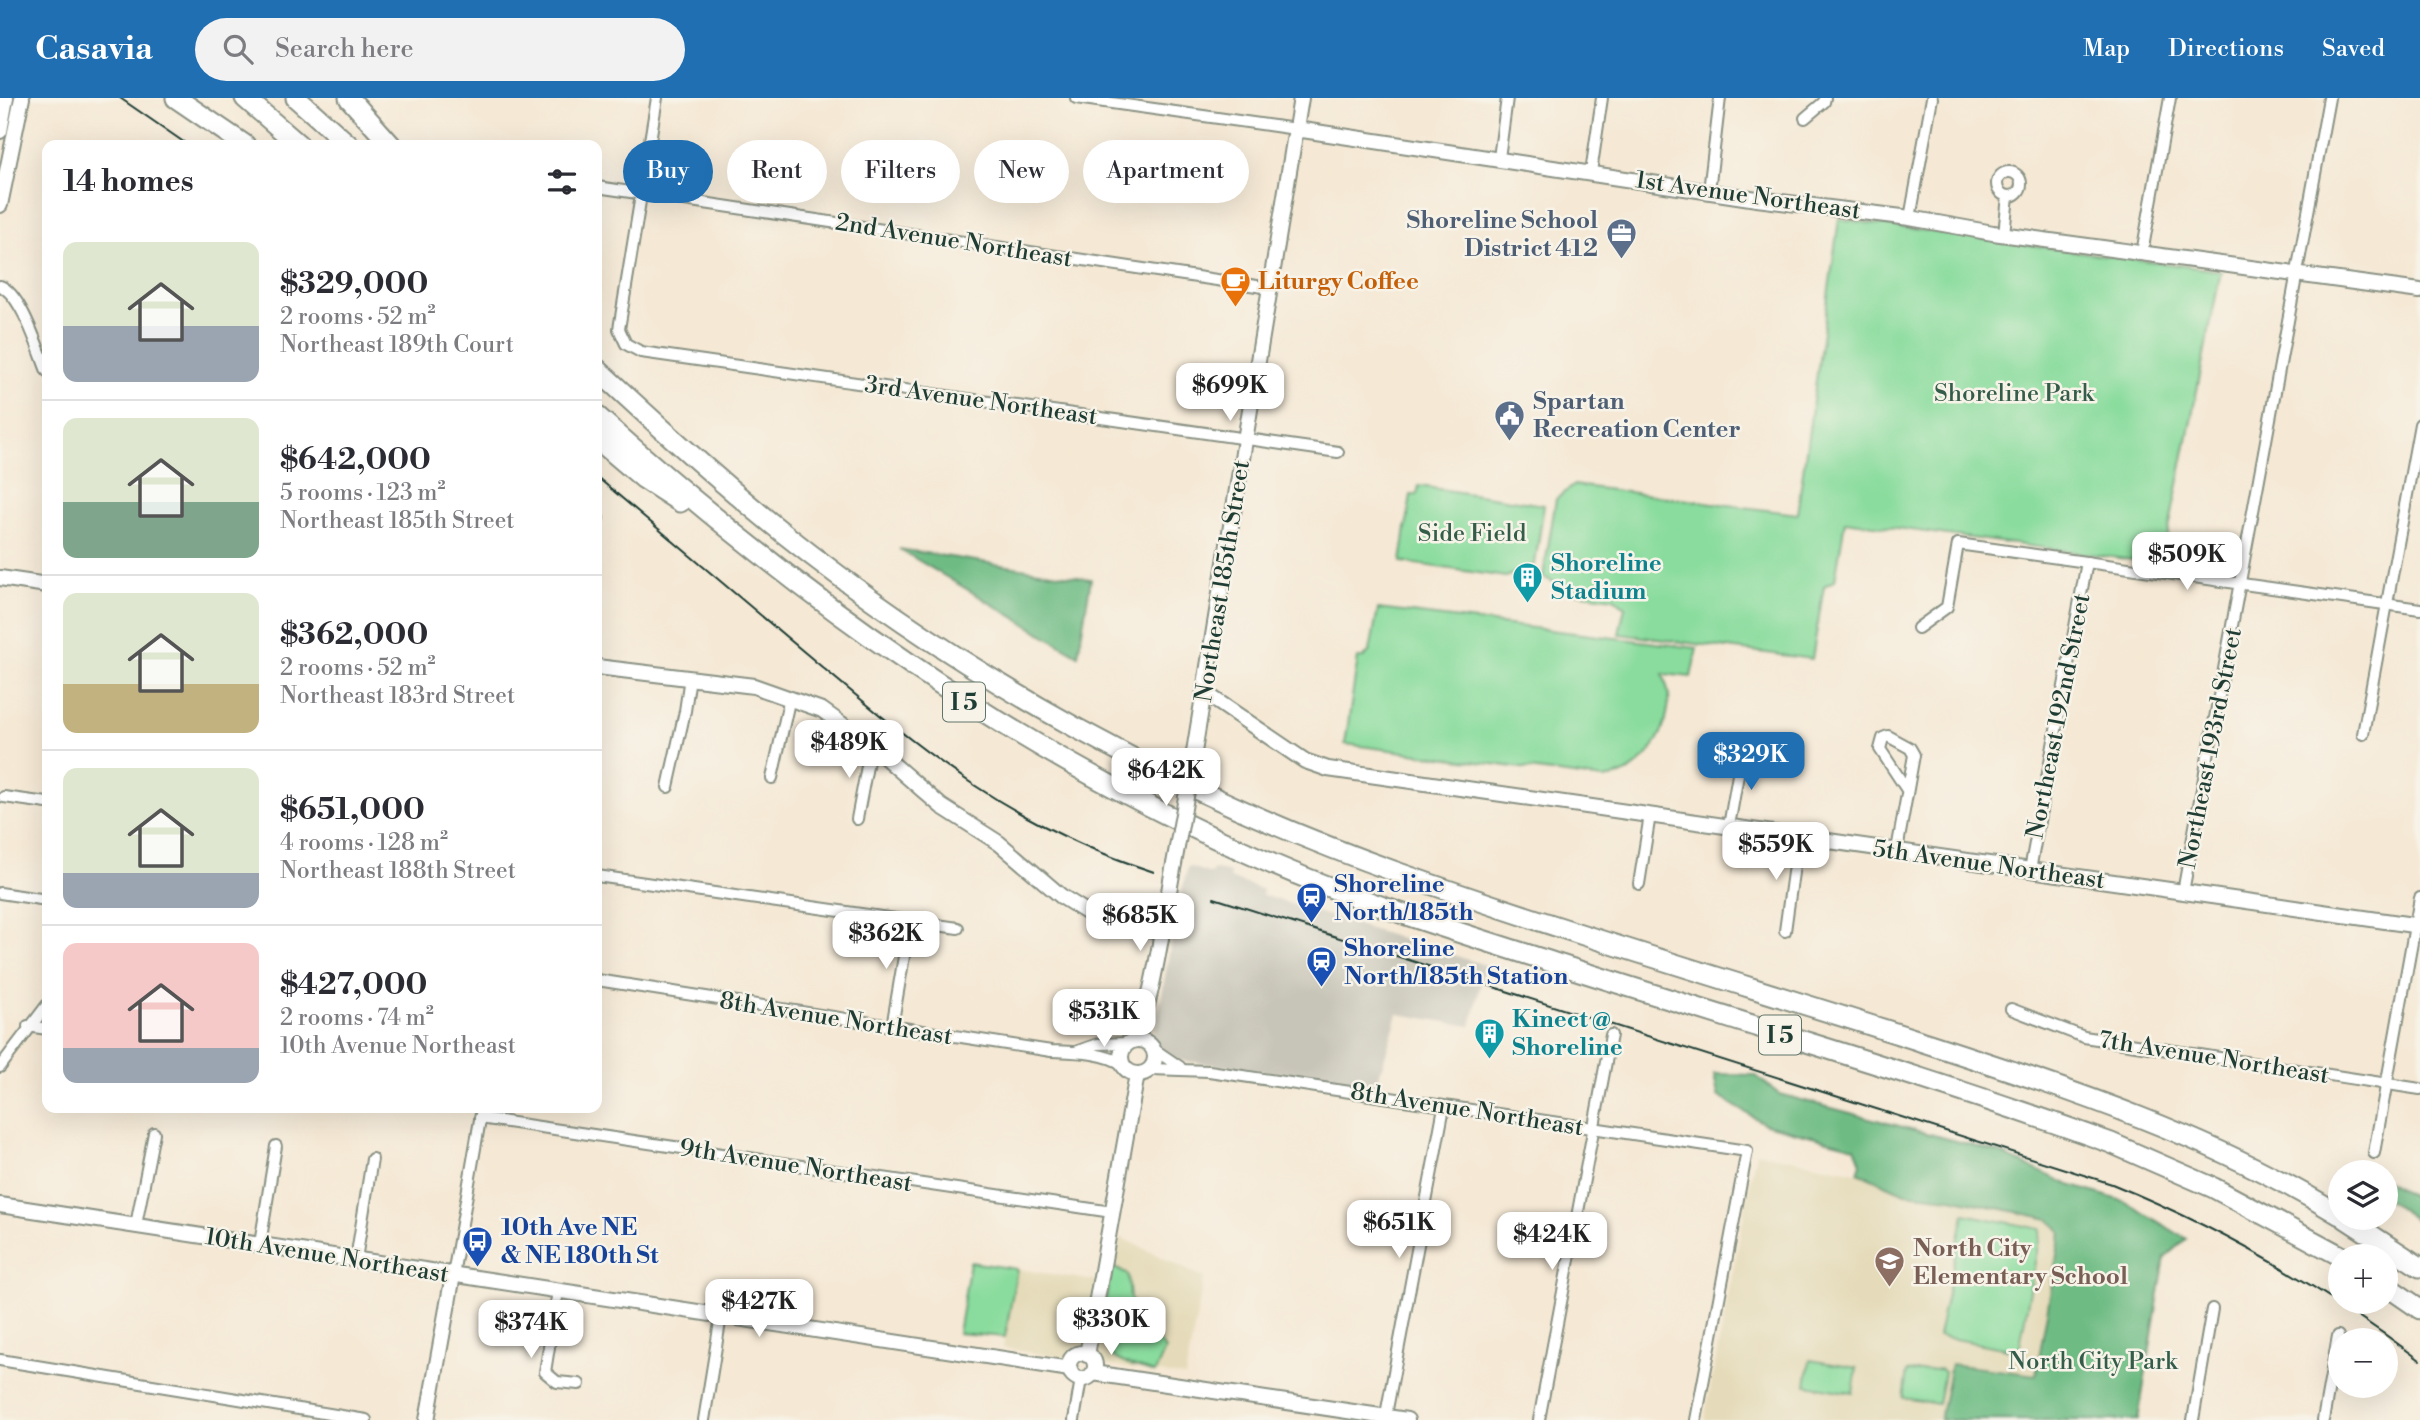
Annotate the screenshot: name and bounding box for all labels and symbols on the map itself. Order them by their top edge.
street label: 1st Avenue Northeast [1633,165,1863,227]
place label: Shoreline School District 412 [1407,206,1598,264]
street label: 2nd Avenue Northeast [833,207,1075,275]
office icon: Shoreline School District 412 [1604,217,1638,261]
cafe icon: Liturgy Coffee [1218,264,1252,308]
place label: Liturgy Coffee [1258,267,1419,297]
pin: $699K [1181,364,1279,423]
street label: 3rd Avenue Northeast [863,370,1100,432]
park label: Shoreline Park [1934,379,2096,409]
place label: Spartan Recreation Center [1533,387,1741,445]
public building icon: Spartan Recreation Center [1493,398,1527,442]
street label: Northeast 185th Street [1189,458,1257,704]
park label: Side Field [1418,519,1527,549]
pin: $509K [2138,532,2236,592]
place label: Shoreline Stadium [1551,549,1662,607]
building icon: Shoreline Stadium [1511,560,1545,604]
street label: Northeast 192nd Street [2020,590,2098,841]
street label: Northeast 193rd Street [2173,625,2249,871]
road number: I 5 [943,682,985,722]
pin: $489K [800,720,898,780]
pin: $329K [1702,732,1800,792]
pin: $642K [1117,748,1215,808]
pin: $559K [1727,822,1825,882]
street label: 5th Avenue Northeast [1871,834,2107,896]
place label: Shoreline North/185th [1334,870,1473,928]
station icon: Shoreline North/185th [1294,881,1328,925]
pin: $685K [1091,894,1189,953]
pin: $362K [837,912,935,971]
place label: Shoreline North/185th Station [1344,934,1568,992]
station icon: Shoreline North/185th Station [1304,945,1338,989]
street label: 8th Avenue Northeast [717,986,955,1052]
pin: $531K [1055,990,1153,1049]
place label: Kinect @ Shoreline [1512,1005,1623,1063]
building icon: Kinect @ Shoreline [1472,1016,1506,1060]
road number: I 5 [1759,1016,1801,1054]
street label: 7th Avenue Northeast [2097,1025,2332,1091]
street label: 8th Avenue Northeast [1348,1077,1586,1143]
street label: 9th Avenue Northeast [677,1133,915,1199]
pin: $651K [1350,1200,1448,1260]
pin: $424K [1503,1212,1601,1272]
place label: 10th Ave NE & NE 180th St [501,1213,659,1271]
street label: 10th Avenue Northeast [203,1222,451,1290]
bus stop icon: 10th Ave NE & NE 180th St [461,1224,495,1268]
place label: North City Elementary School [1913,1234,2128,1292]
school or university icon: North City Elementary School [1873,1245,1907,1289]
pin: $427K [710,1280,808,1339]
pin: $330K [1062,1298,1160,1357]
pin: $374K [482,1300,580,1360]
park label: North City Park [2008,1347,2179,1377]

